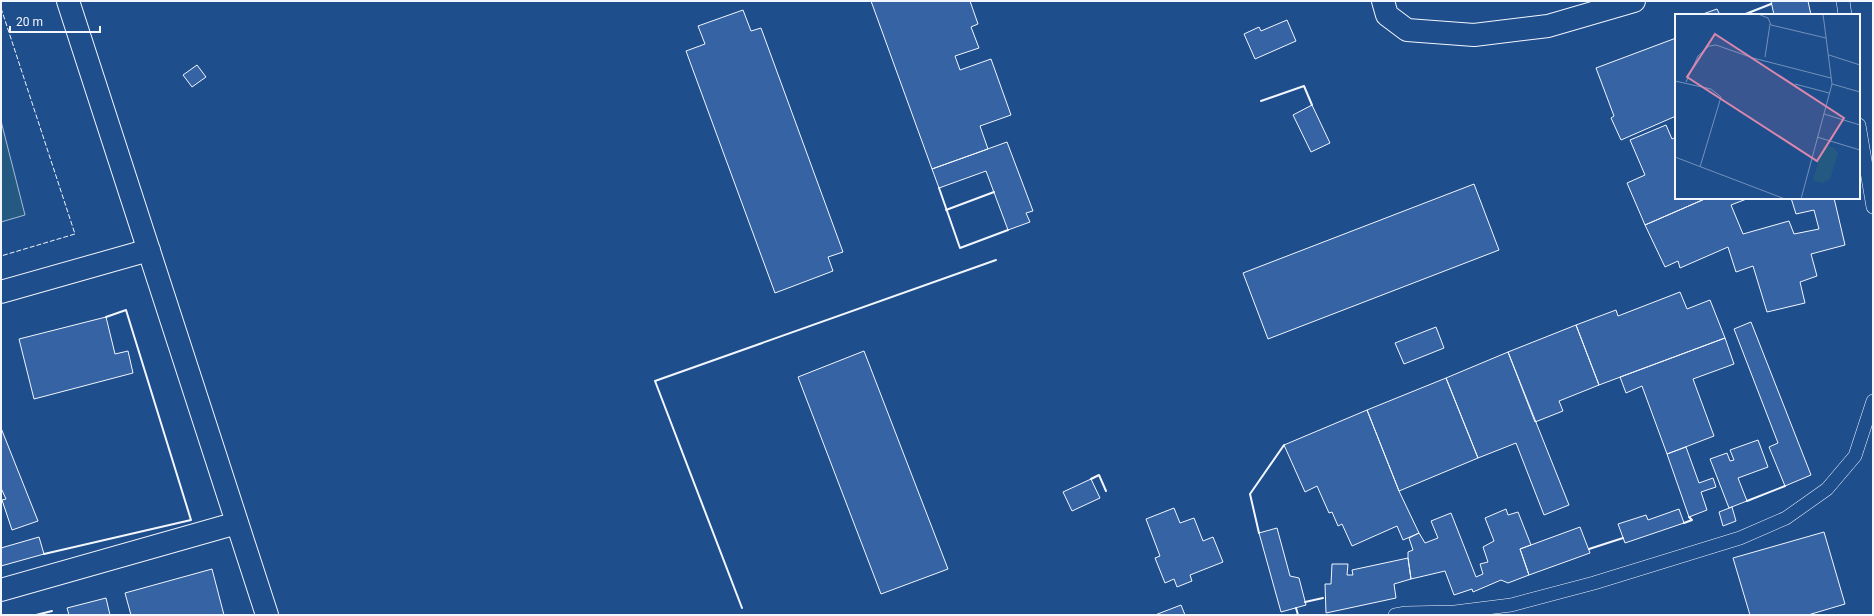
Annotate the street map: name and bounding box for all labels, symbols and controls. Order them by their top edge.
scale bar [10,8,100,34]
inset map [1675,14,1860,199]
text: 20 m [16,15,43,29]

